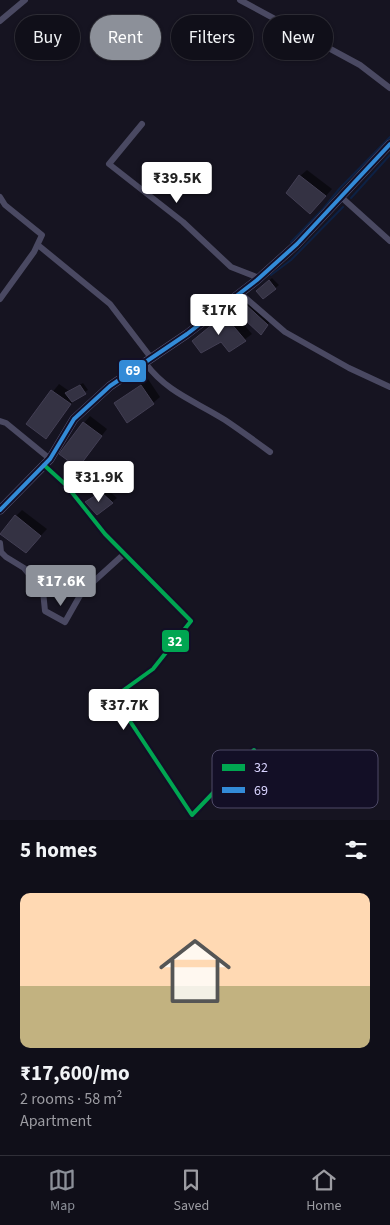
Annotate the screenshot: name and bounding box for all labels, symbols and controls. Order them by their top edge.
chip: Buy [15,15,80,60]
chip: Rent [90,15,161,60]
chip: Filters [171,15,253,60]
chip: New [263,15,333,60]
pin: ₹39.5K [136,162,218,204]
text: ₹39.5K [153,167,201,189]
pin: ₹17K [189,294,249,336]
text: ₹17K [201,299,237,321]
line badge: 69 [118,359,147,383]
text: 69 [126,361,140,381]
pin: ₹31.9K [58,460,140,503]
text: ₹31.9K [75,466,123,488]
pin: ₹17.6K [20,564,102,607]
text: ₹17.6K [37,570,85,592]
line badge: 32 [161,629,190,653]
text: 32 [168,632,182,652]
pin: ₹37.7K [83,688,165,731]
text: ₹37.7K [100,694,148,716]
legend [212,750,378,808]
text: 32 [254,758,268,778]
text: 69 [254,781,268,801]
text: 5 homes [20,835,97,865]
icon: filters [342,836,370,864]
icon: home [150,926,240,1016]
text: ₹17,600/mo [20,1058,130,1088]
text: 2 rooms · 58 m² [20,1088,122,1110]
text: Apartment [20,1110,92,1132]
tab: Map [48,1166,76,1216]
tab: Saved [173,1166,209,1216]
tab: Home [306,1166,341,1216]

